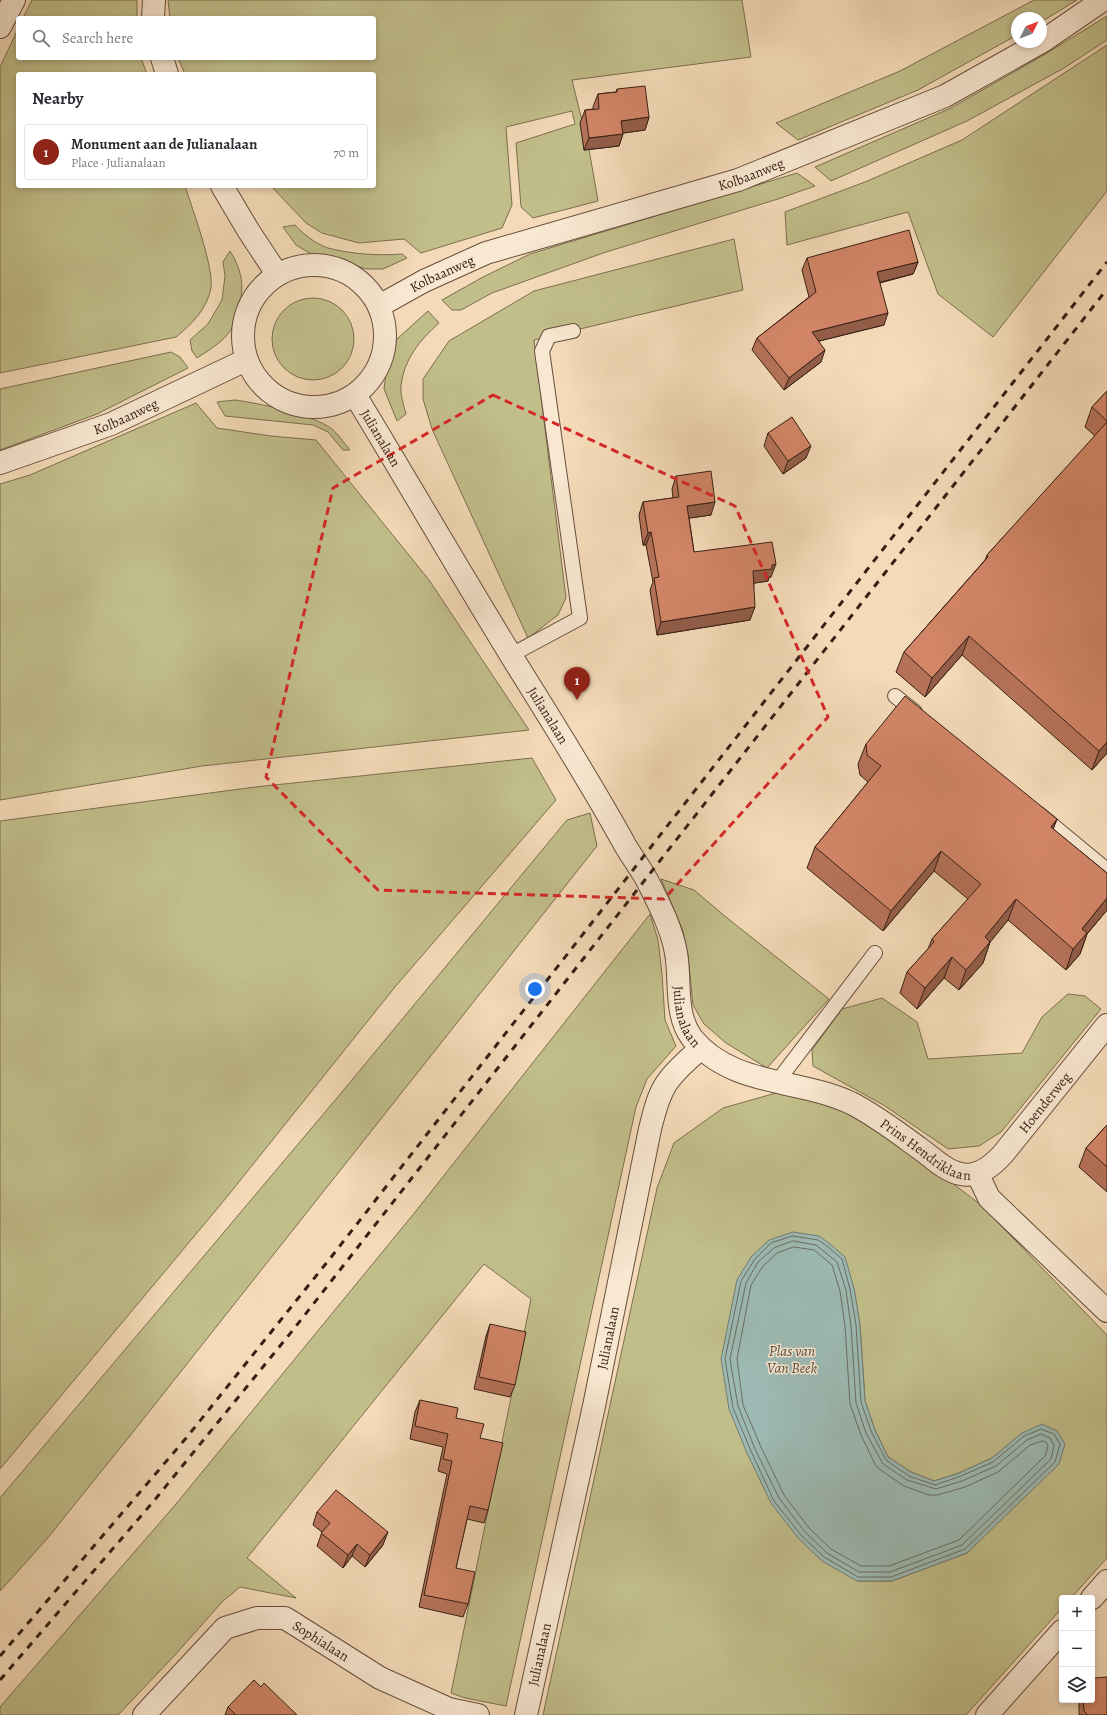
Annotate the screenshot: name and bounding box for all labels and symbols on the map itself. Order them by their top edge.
north arrow [1011,12,1047,48]
street label: Kolbaanweg [716,153,787,195]
street label: Kolbaanweg [406,250,477,297]
street label: Kolbaanweg [91,394,161,439]
street label: Julianalaan [356,405,406,470]
pin: 1 [564,667,590,700]
street label: Julianalaan [523,683,573,748]
your location [525,979,545,999]
street label: Julianalaan [669,985,705,1052]
street label: Hoenderweg [1014,1068,1075,1137]
street label: Prins Hendriklaan [877,1114,971,1184]
street label: Julianalaan [592,1304,624,1371]
water label: Plas van Van Beek [767,1341,818,1378]
street label: Sophialaan [289,1616,353,1666]
street label: Julianalaan [523,1621,556,1688]

